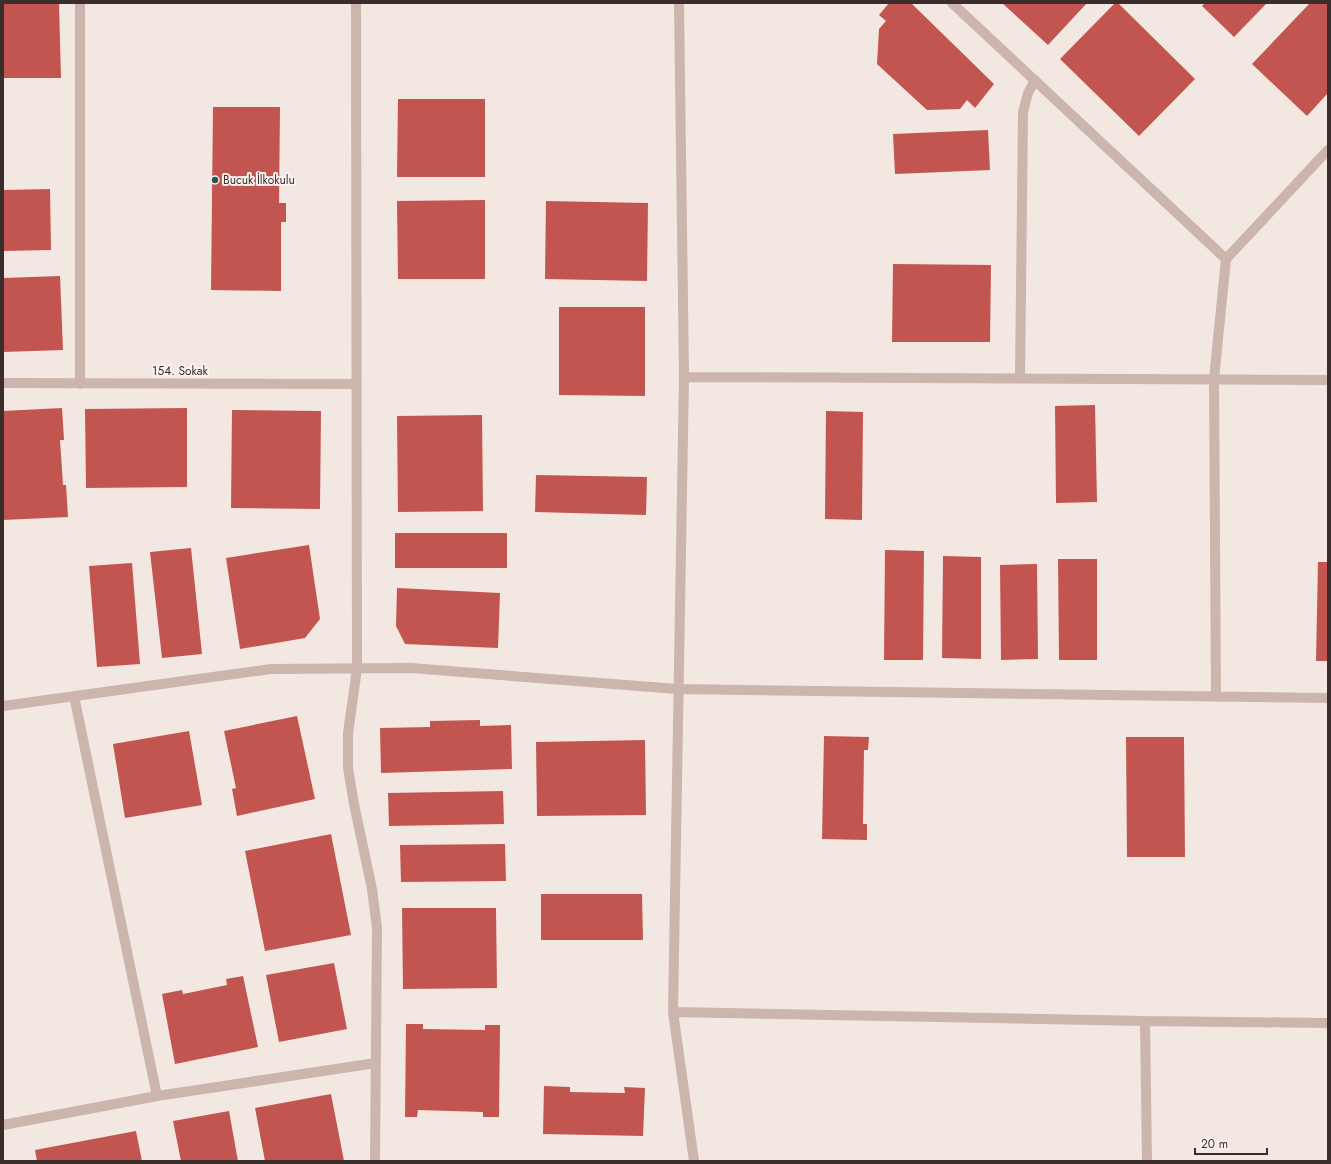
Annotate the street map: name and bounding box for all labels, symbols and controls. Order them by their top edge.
place label: Bucuk İlkokulu [223,171,295,189]
marker: Bucuk İlkokulu [210,175,220,185]
street label: 154. Sokak [152,362,209,380]
scale bar [1195,1130,1267,1156]
text: 20 m [1201,1135,1228,1153]

